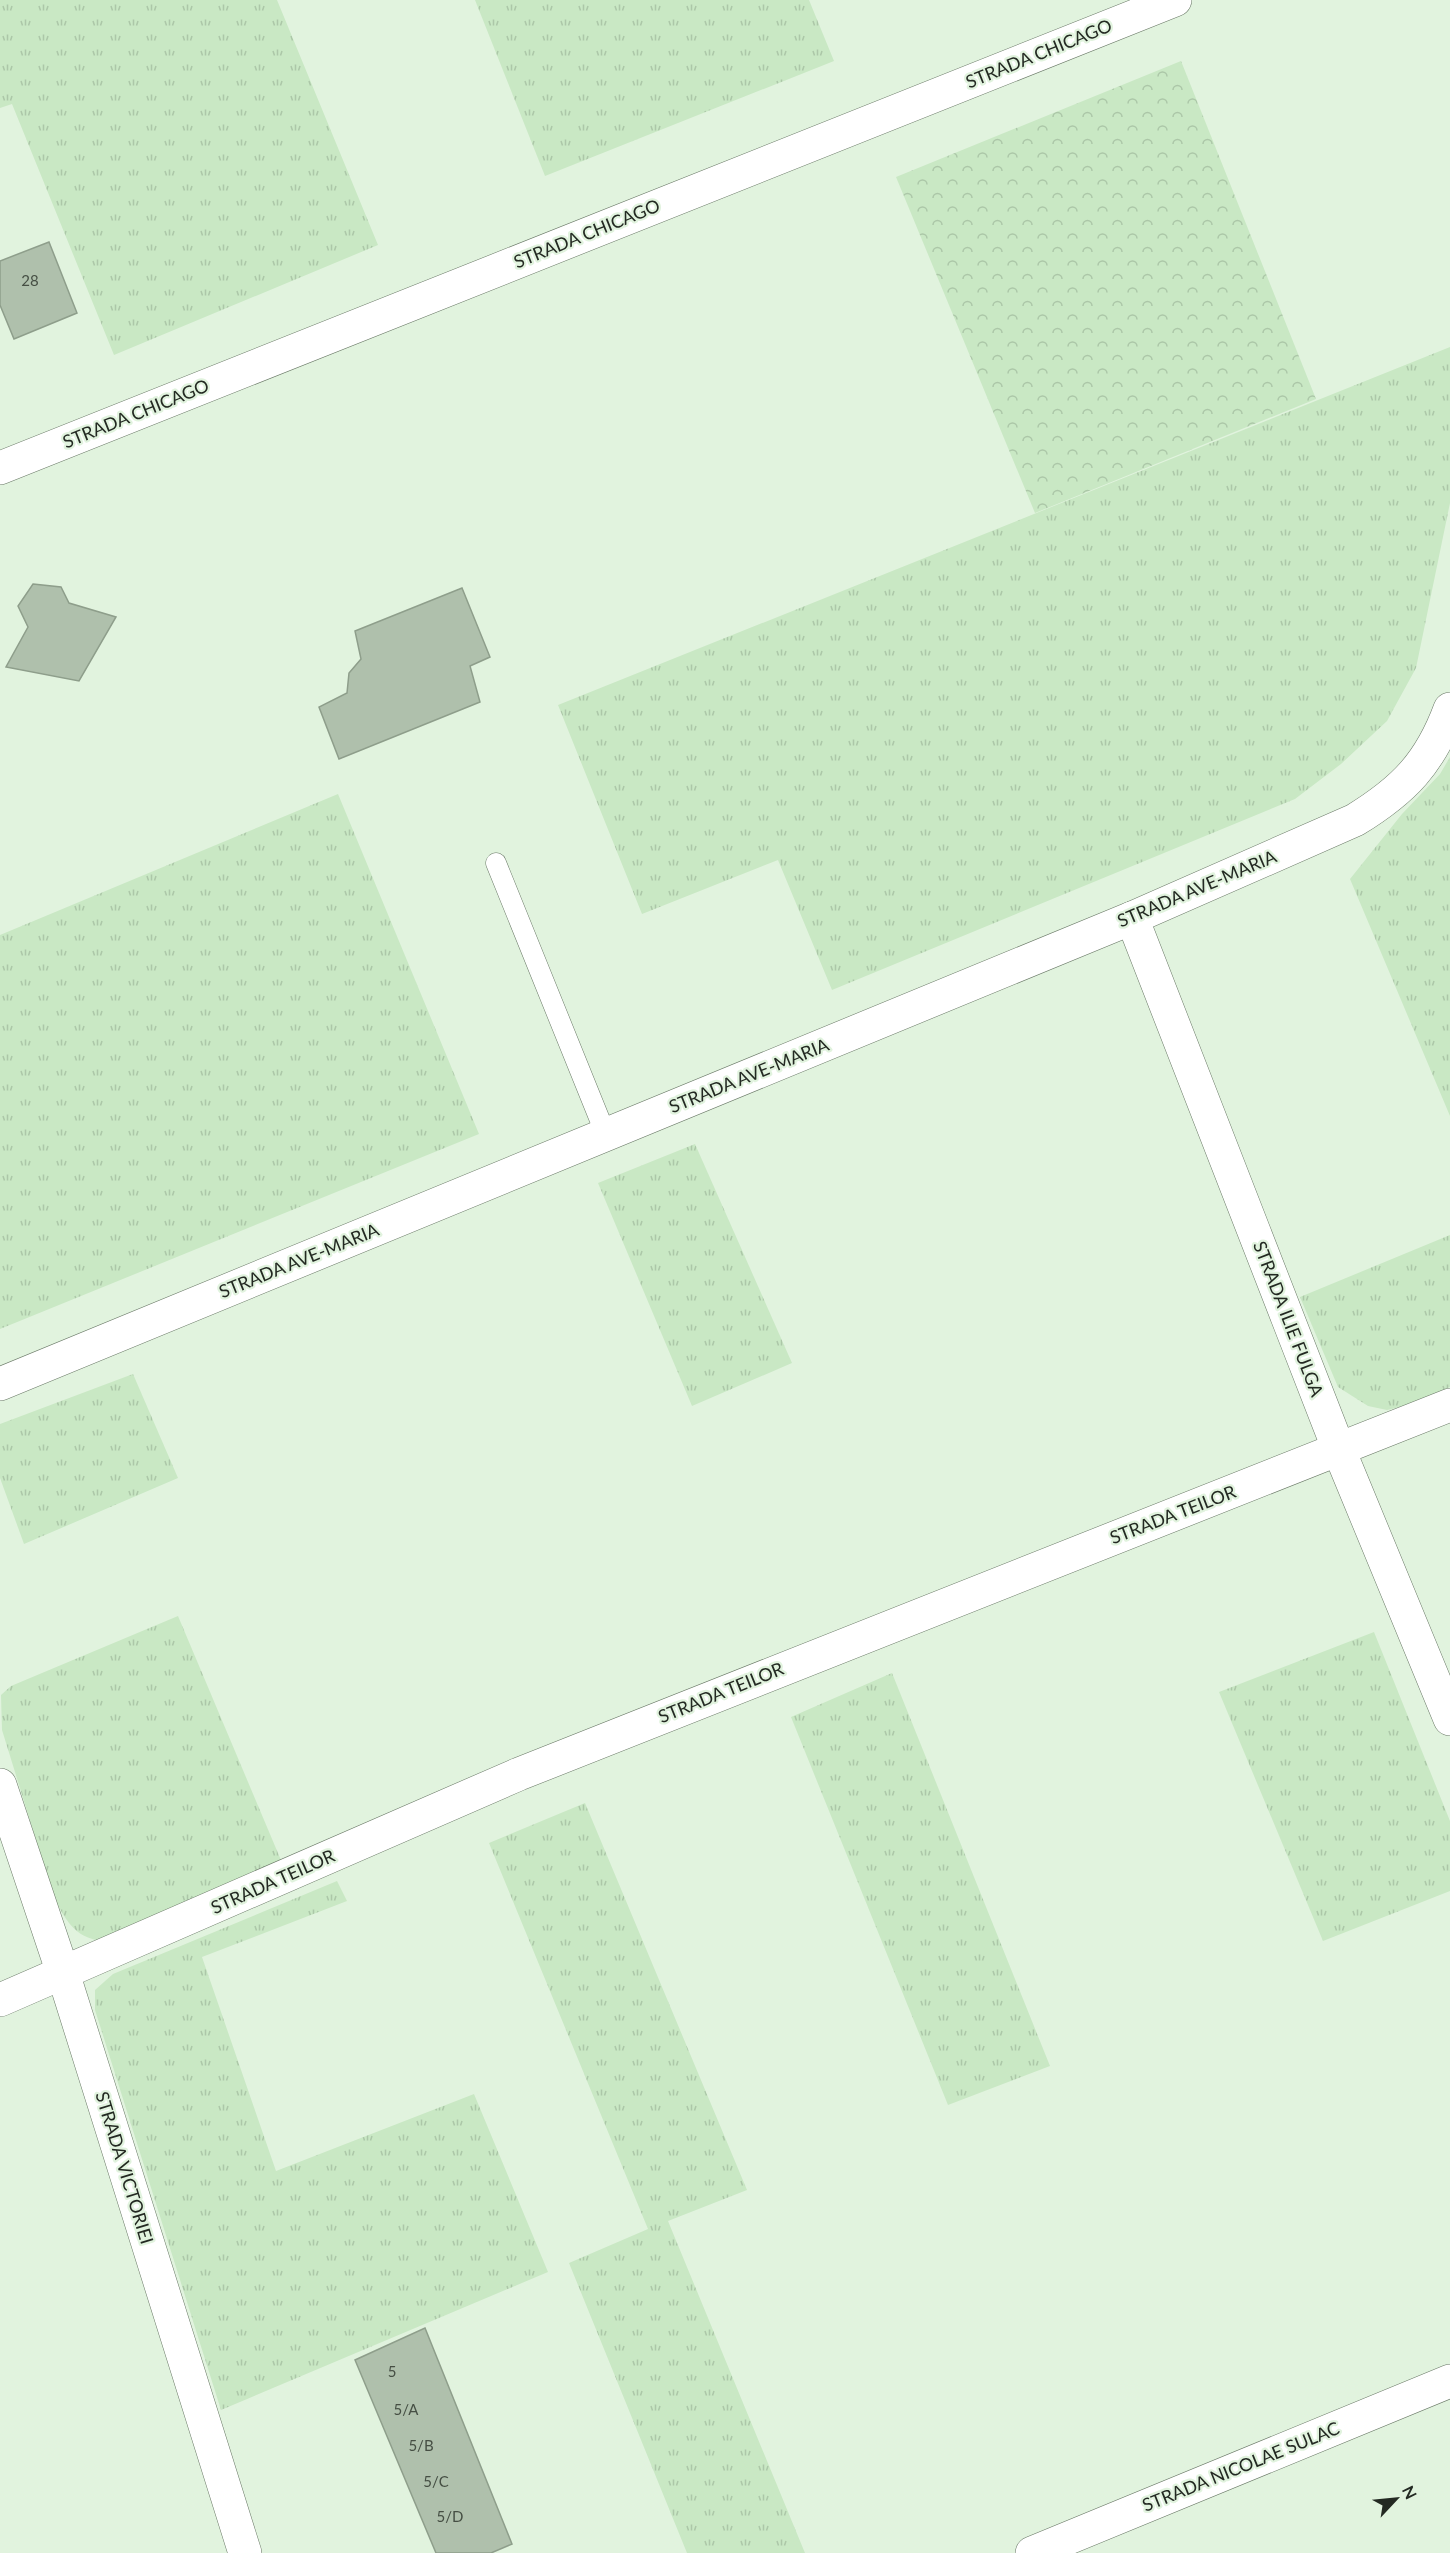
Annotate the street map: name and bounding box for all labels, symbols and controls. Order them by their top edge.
street label: STRADA CHICAGO [962,14,1115,92]
street label: STRADA CHICAGO [510,194,663,272]
house number: 28 [21,271,39,289]
street label: STRADA CHICAGO [59,374,212,452]
street label: STRADA AVE-MARIA [1114,844,1280,932]
street label: STRADA AVE-MARIA [665,1033,833,1117]
street label: STRADA AVE-MARIA [215,1218,383,1302]
street label: STRADA ILIE FULGA [1249,1238,1329,1400]
street label: STRADA TEILOR [1106,1480,1239,1548]
street label: STRADA TEILOR [655,1657,787,1727]
street label: STRADA TEILOR [207,1844,339,1918]
street label: STRADA VICTORIEI [91,2089,159,2247]
house number: 5 [388,2362,396,2380]
house number: 5/A [394,2400,419,2418]
street label: STRADA NICOLAE SULAC [1139,2416,1343,2516]
house number: 5/B [408,2436,434,2454]
north arrow [1366,2469,1426,2529]
house number: 5/C [423,2472,449,2490]
text: N [1399,2483,1421,2502]
house number: 5/D [437,2507,463,2525]

